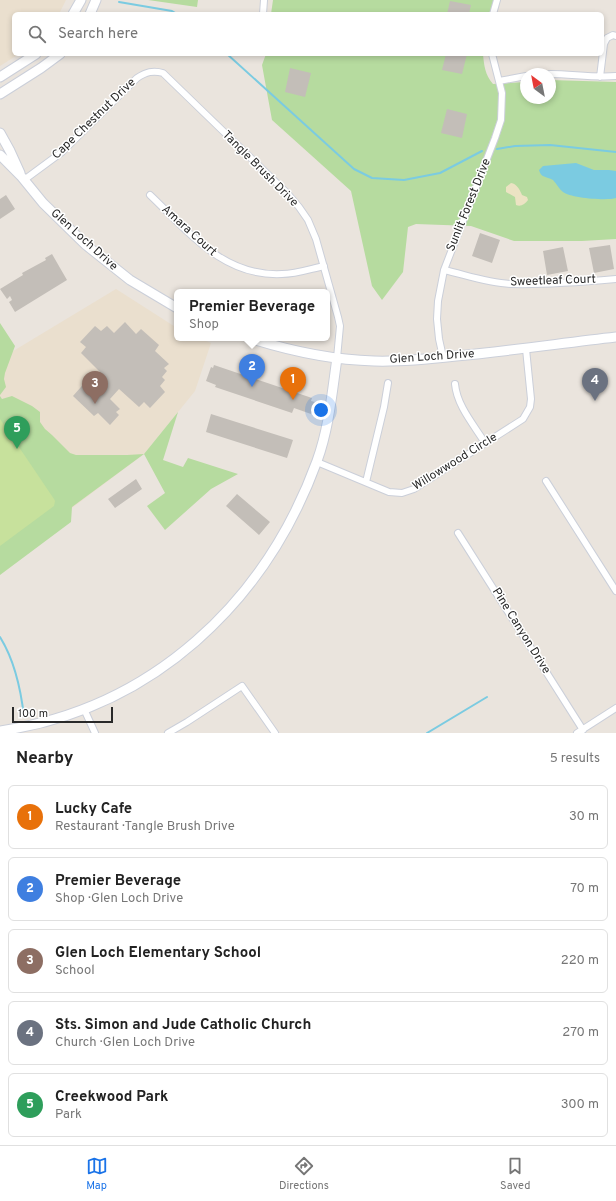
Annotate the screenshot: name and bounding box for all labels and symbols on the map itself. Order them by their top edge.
north arrow [520,68,556,104]
street label: Cape Chestnut Drive [49,75,139,163]
street label: Tangle Brush Drive [218,127,302,211]
street label: Sunlit Forest Drive [443,156,495,254]
street label: Amara Court [158,202,220,260]
street label: Glen Loch Drive [47,206,121,274]
street label: Sweetleaf Court [510,272,596,290]
street label: Glen Loch Drive [389,346,475,368]
pin: 2 [239,354,265,387]
pin: 1 [280,367,306,400]
pin: 4 [582,368,608,401]
pin: 3 [82,371,108,404]
your location [311,400,331,420]
pin: 5 [4,416,30,449]
street label: Willowwood Circle [410,429,500,495]
street label: Pine Canyon Drive [488,585,554,677]
scale bar [12,705,113,724]

